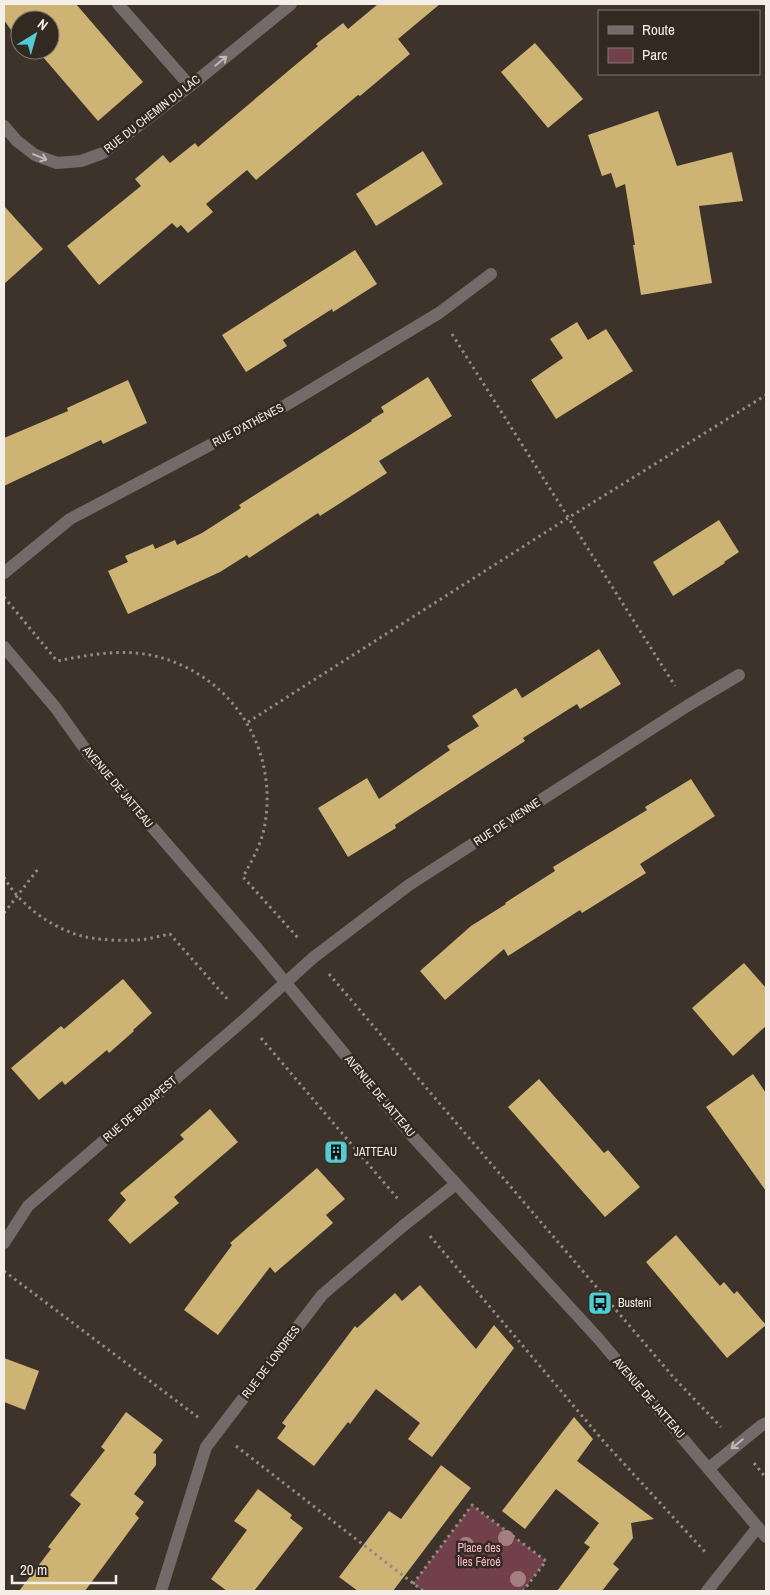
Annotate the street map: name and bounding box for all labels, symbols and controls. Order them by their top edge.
north arrow [10,10,60,60]
legend [598,10,760,75]
text: N [34,15,52,34]
text: Route [642,19,675,40]
text: Parc [642,44,667,65]
one-way arrow [214,55,227,66]
street label: RUE DU CHEMIN DU LAC [101,71,203,157]
one-way arrow [32,152,47,162]
street label: RUE D'ATHÈNES [210,399,287,450]
street label: AVENUE DE JATTEAU [78,742,157,831]
street label: RUE DE VIENNE [471,794,543,850]
street label: AVENUE DE JATTEAU [340,1051,419,1140]
street label: RUE DE BUDAPEST [100,1072,180,1146]
building icon: JATTEAU [323,1139,349,1165]
place label: JATTEAU [354,1144,397,1160]
bus stop icon: Busteni [587,1290,613,1316]
place label: Busteni [618,1295,651,1311]
street label: RUE DE LONDRES [238,1322,304,1402]
street label: AVENUE DE JATTEAU [609,1354,688,1442]
one-way arrow [731,1439,744,1450]
park label: Place des Îles Féroé [456,1540,501,1570]
scale bar [12,1552,116,1584]
text: 20 m [20,1559,47,1580]

